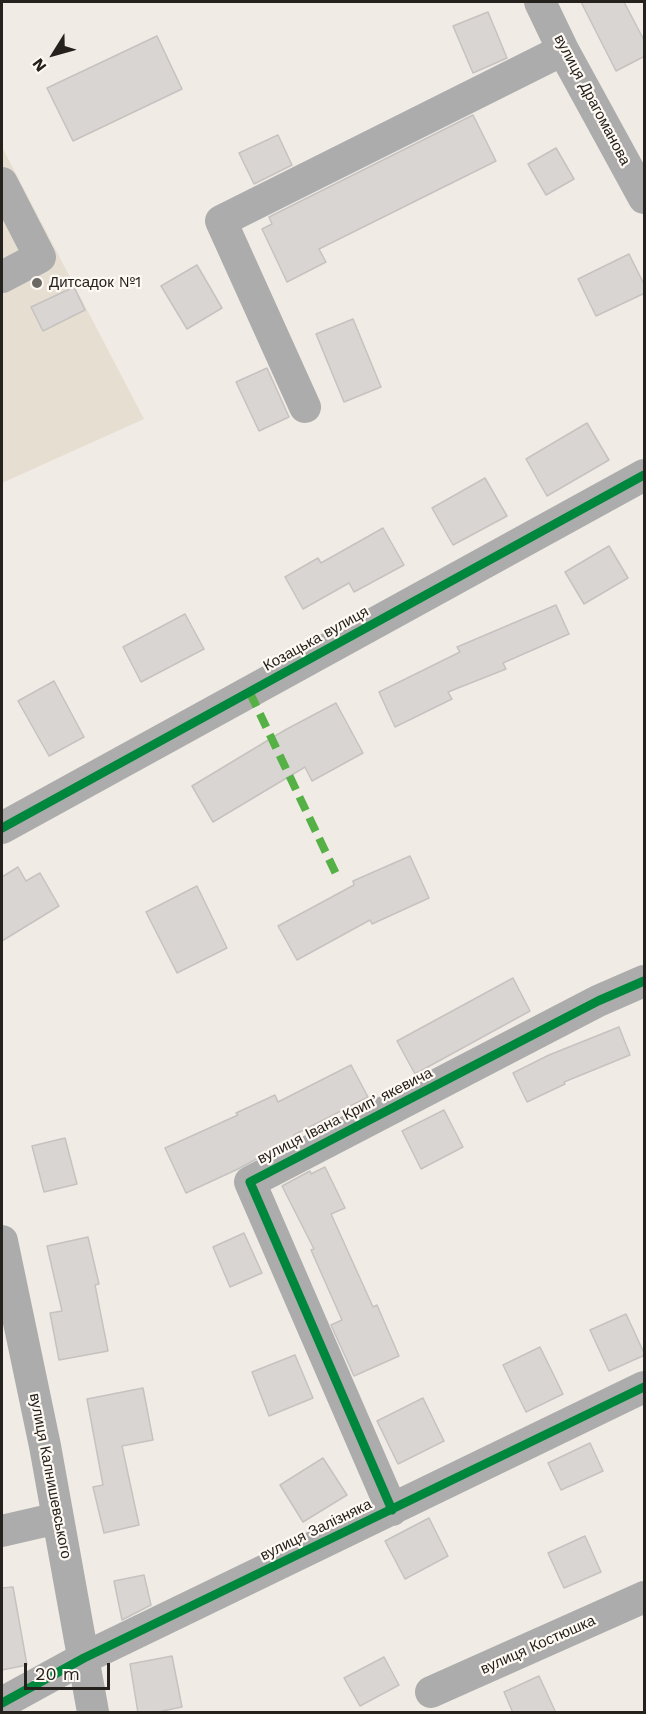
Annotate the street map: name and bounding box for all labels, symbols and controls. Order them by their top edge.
north arrow [24,24,84,84]
street label: вулиця Драгоманова [550,32,634,168]
text: N [28,55,50,76]
place label: Дитсадок №1 [49,274,141,292]
marker: Дитсадок №1 [30,276,44,290]
street label: Козацька вулиця [260,603,372,675]
street label: вулиця Івана Крипʼякевича [254,1064,436,1168]
street label: вулиця Калнишевського [25,1392,75,1560]
street label: вулиця Залізняка [257,1495,375,1565]
street label: вулиця Костюшка [478,1612,598,1678]
scale bar [27,1651,112,1689]
text: 20 m [35,1663,80,1684]

